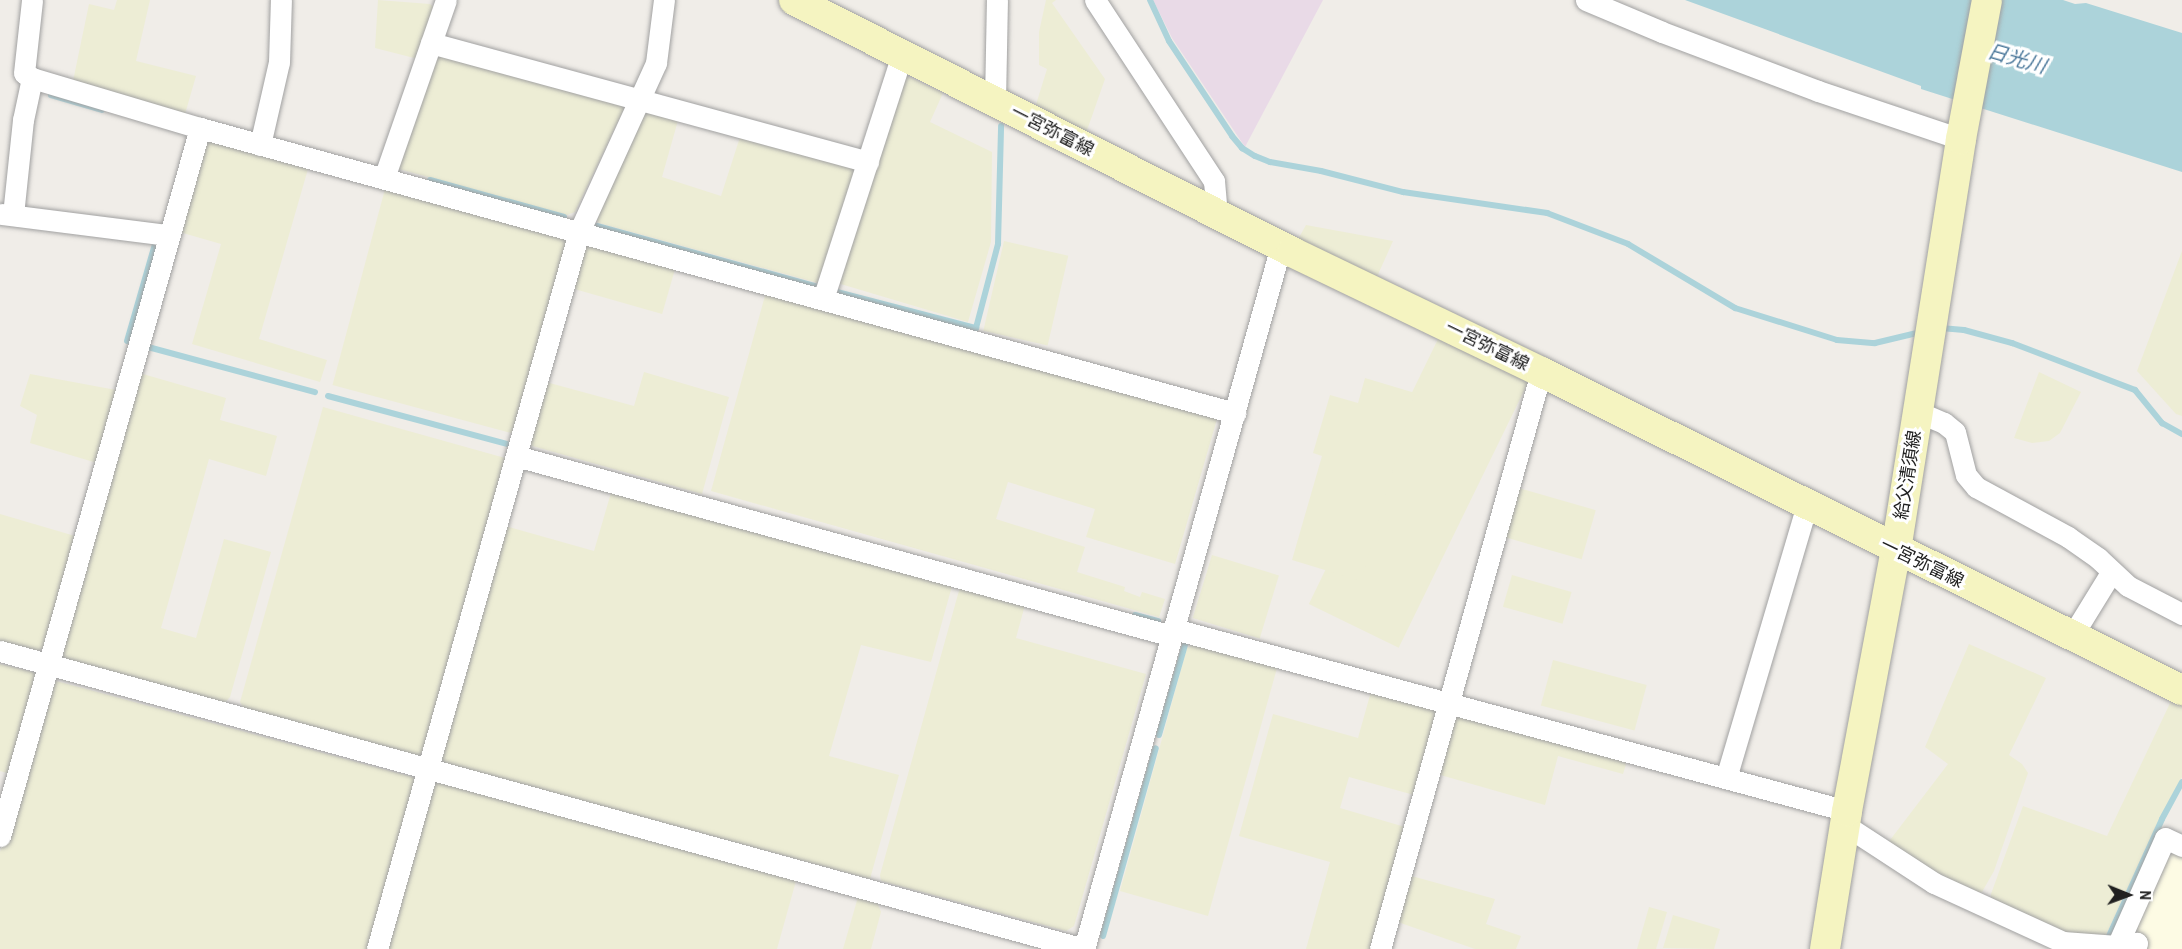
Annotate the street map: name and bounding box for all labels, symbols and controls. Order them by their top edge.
water label: 日光川 [1985,38,2049,78]
street label: 一宮弥富線 [1007,101,1097,161]
street label: 一宮弥富線 [1442,317,1532,375]
street label: 給父清須線 [1890,429,1926,521]
street label: 一宮弥富線 [1877,534,1967,592]
north arrow [2098,865,2158,925]
text: N [2135,890,2157,900]

